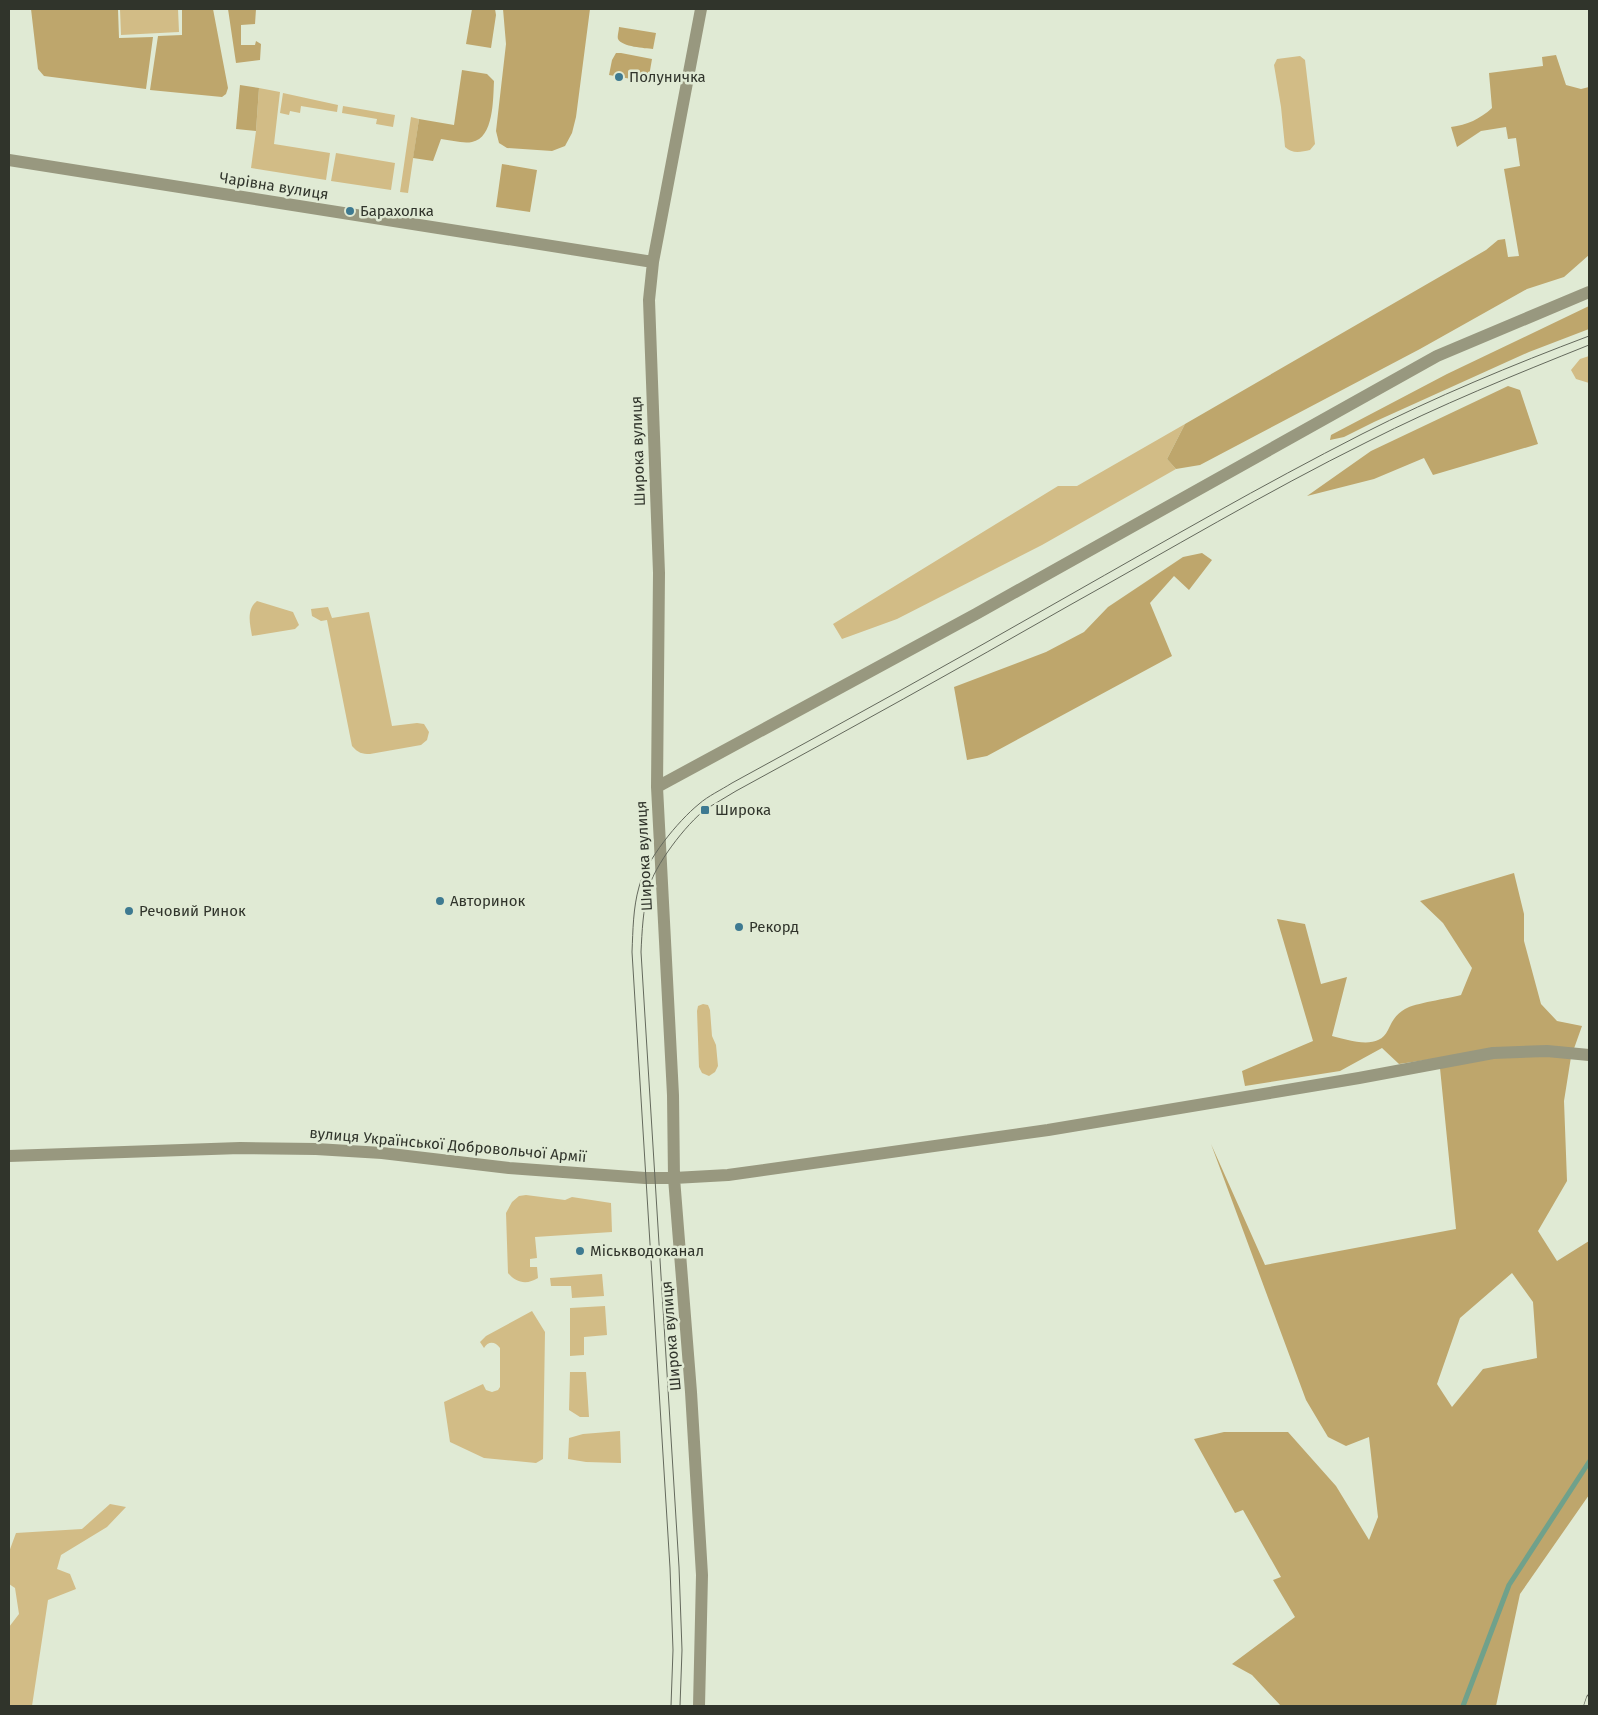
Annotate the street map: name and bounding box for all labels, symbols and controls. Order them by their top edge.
place label: Полуничка [629,68,706,86]
marker: Полуничка [613,71,625,83]
street label: Чарівна вулиця [218,168,330,204]
place label: Барахолка [360,202,434,220]
marker: Барахолка [344,205,356,217]
street label: Широка вулиця [627,396,649,506]
street label: Широка вулиця [632,800,656,912]
place label: Широка [715,801,771,819]
marker: Широка [699,804,711,816]
place label: Авторинок [450,892,525,910]
marker: Авторинок [434,895,446,907]
place label: Речовий Ринок [139,902,246,920]
marker: Речовий Ринок [123,905,135,917]
place label: Рекорд [749,918,799,936]
marker: Рекорд [733,921,745,933]
street label: вулиця Української Добровольчої Армії [309,1124,588,1166]
place label: Міськводоканал [590,1242,704,1260]
marker: Міськводоканал [574,1245,586,1257]
street label: Широка вулиця [657,1280,685,1392]

